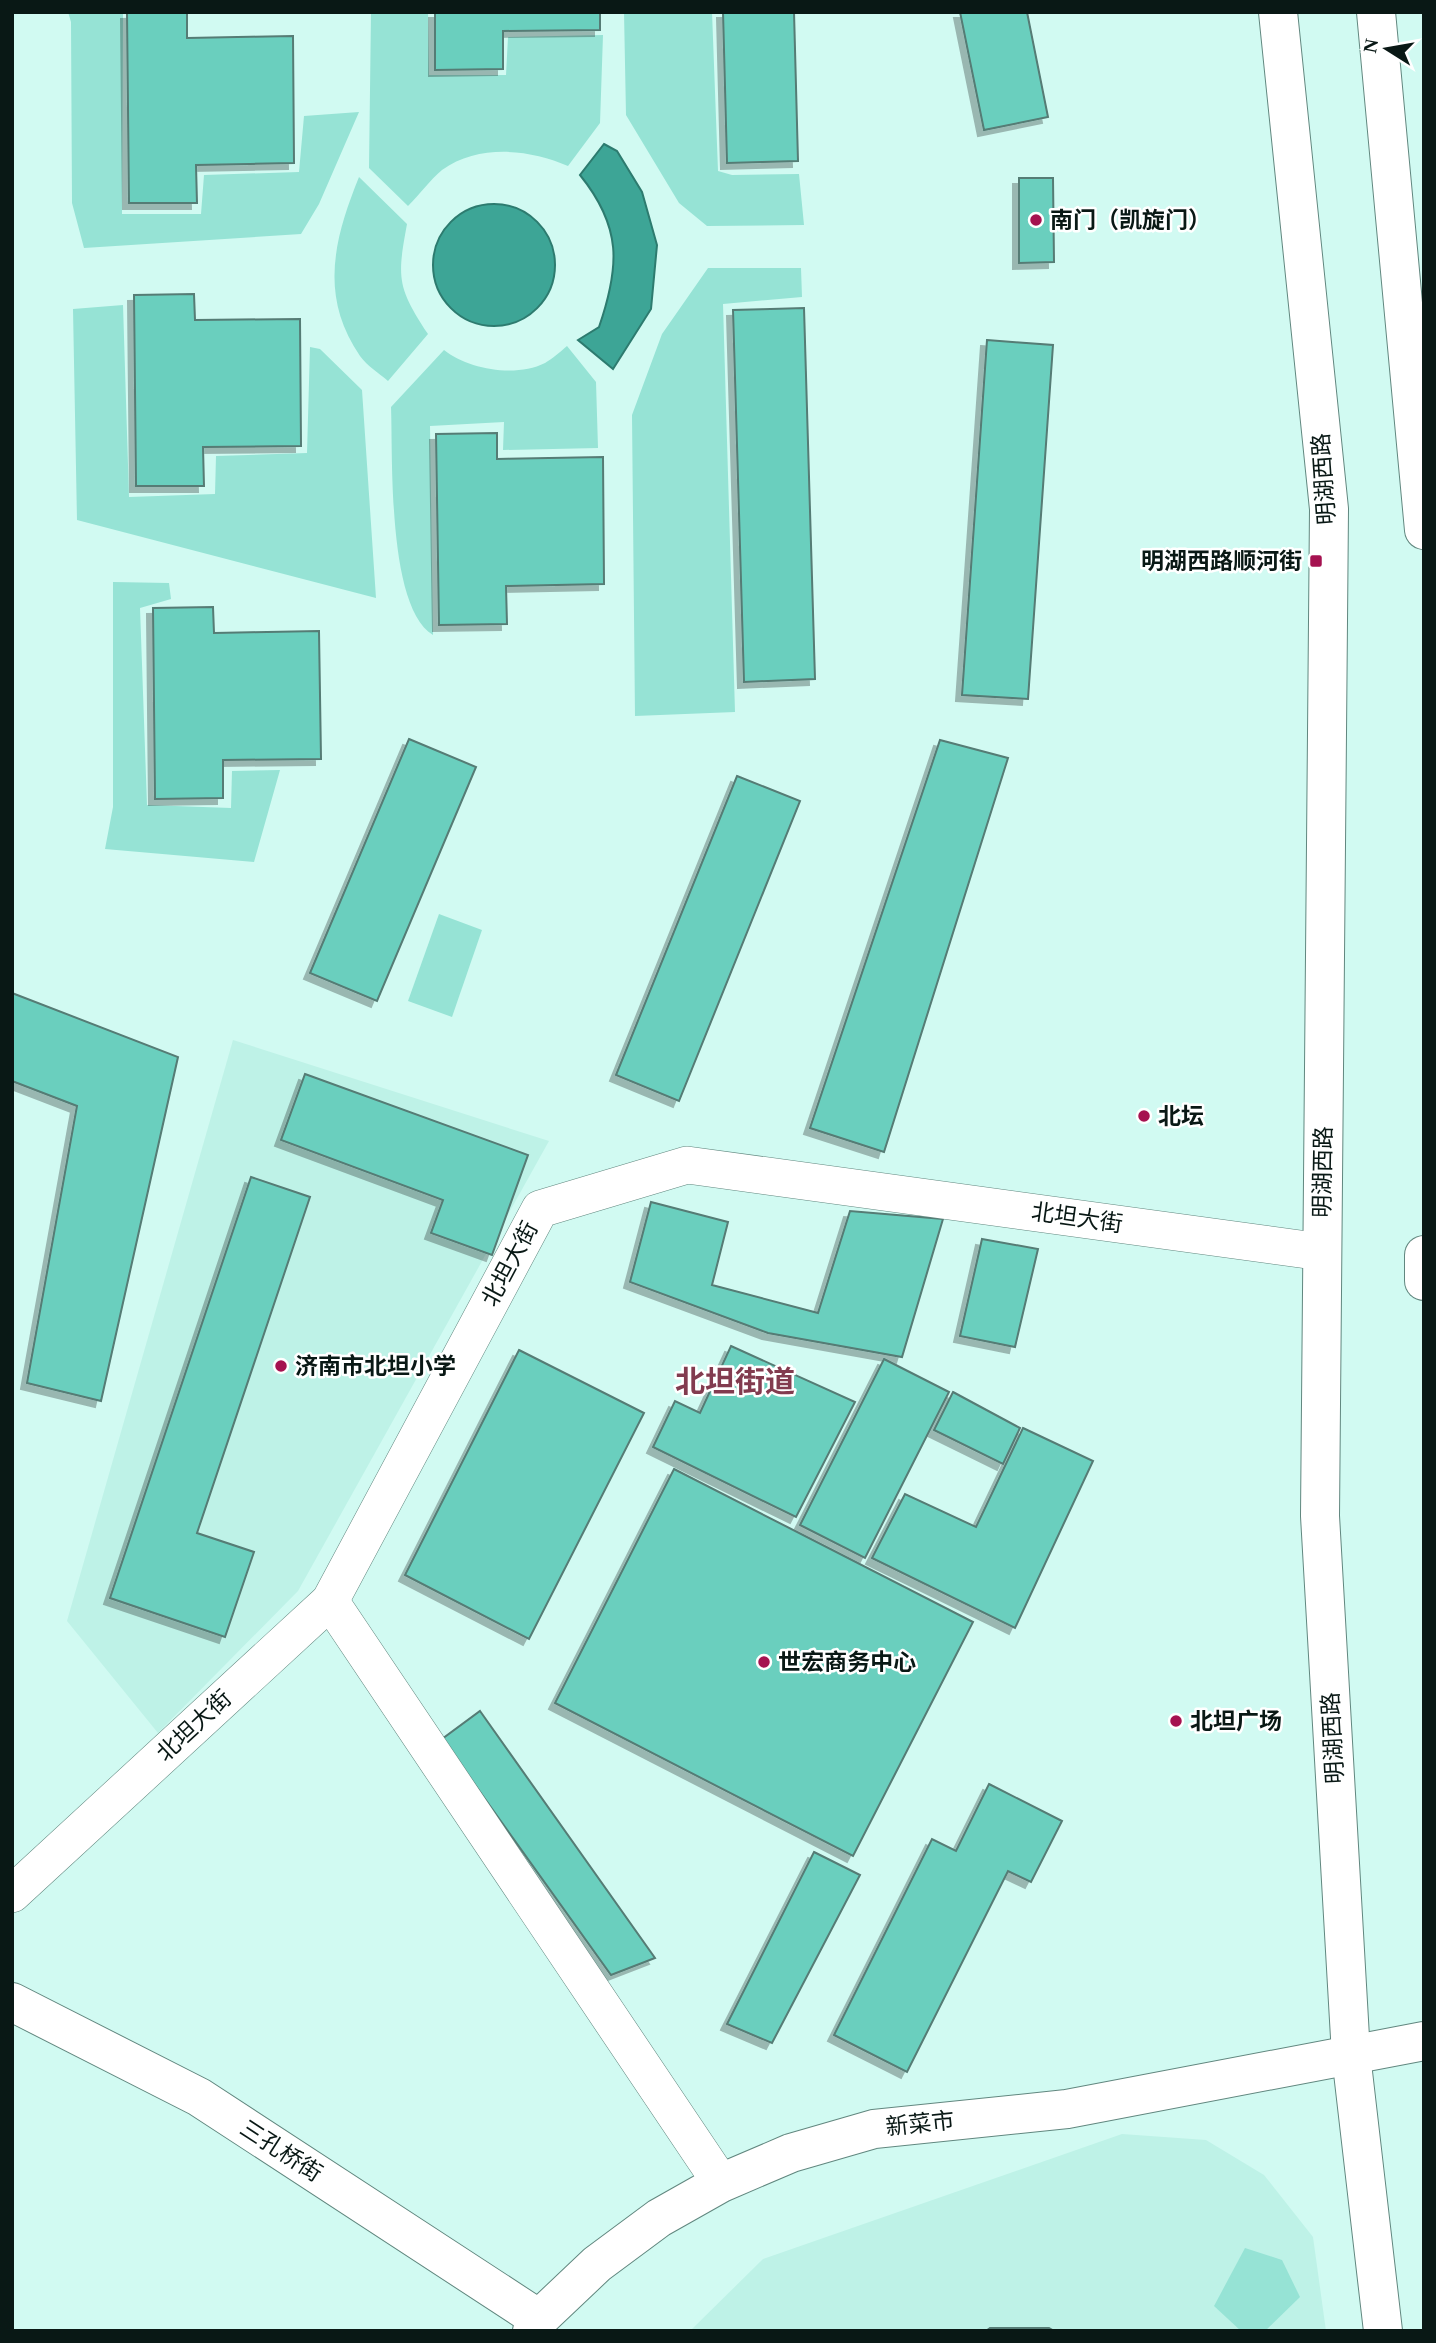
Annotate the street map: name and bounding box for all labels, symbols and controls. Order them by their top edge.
north arrow [1352,14,1422,84]
text: N [1359,37,1382,55]
place label: 南门（凯旋门） [1050,208,1211,233]
marker: 南门（凯旋门） [1028,212,1044,228]
street label: 明湖西路 [1308,432,1340,526]
place label: 明湖西路顺河街 [1141,549,1302,574]
marker: 明湖西路顺河街 [1308,553,1324,569]
place label: 北坛 [1158,1104,1204,1129]
marker: 北坛 [1136,1108,1152,1124]
street label: 明湖西路 [1310,1126,1336,1218]
street label: 北坦大街 [1030,1199,1124,1237]
street label: 北坦大街 [477,1218,543,1310]
place label: 济南市北坦小学 [295,1353,456,1379]
marker: 济南市北坦小学 [273,1358,289,1374]
district label: 北坦街道 [675,1365,795,1398]
place label: 世宏商务中心 [778,1650,916,1675]
marker: 世宏商务中心 [756,1654,772,1670]
street label: 北坦大街 [152,1685,236,1767]
street label: 明湖西路 [1318,1691,1348,1785]
place label: 北坦广场 [1190,1709,1282,1734]
marker: 北坦广场 [1168,1713,1184,1729]
street label: 新菜市 [884,2108,956,2140]
street label: 三孔桥街 [236,2115,326,2187]

